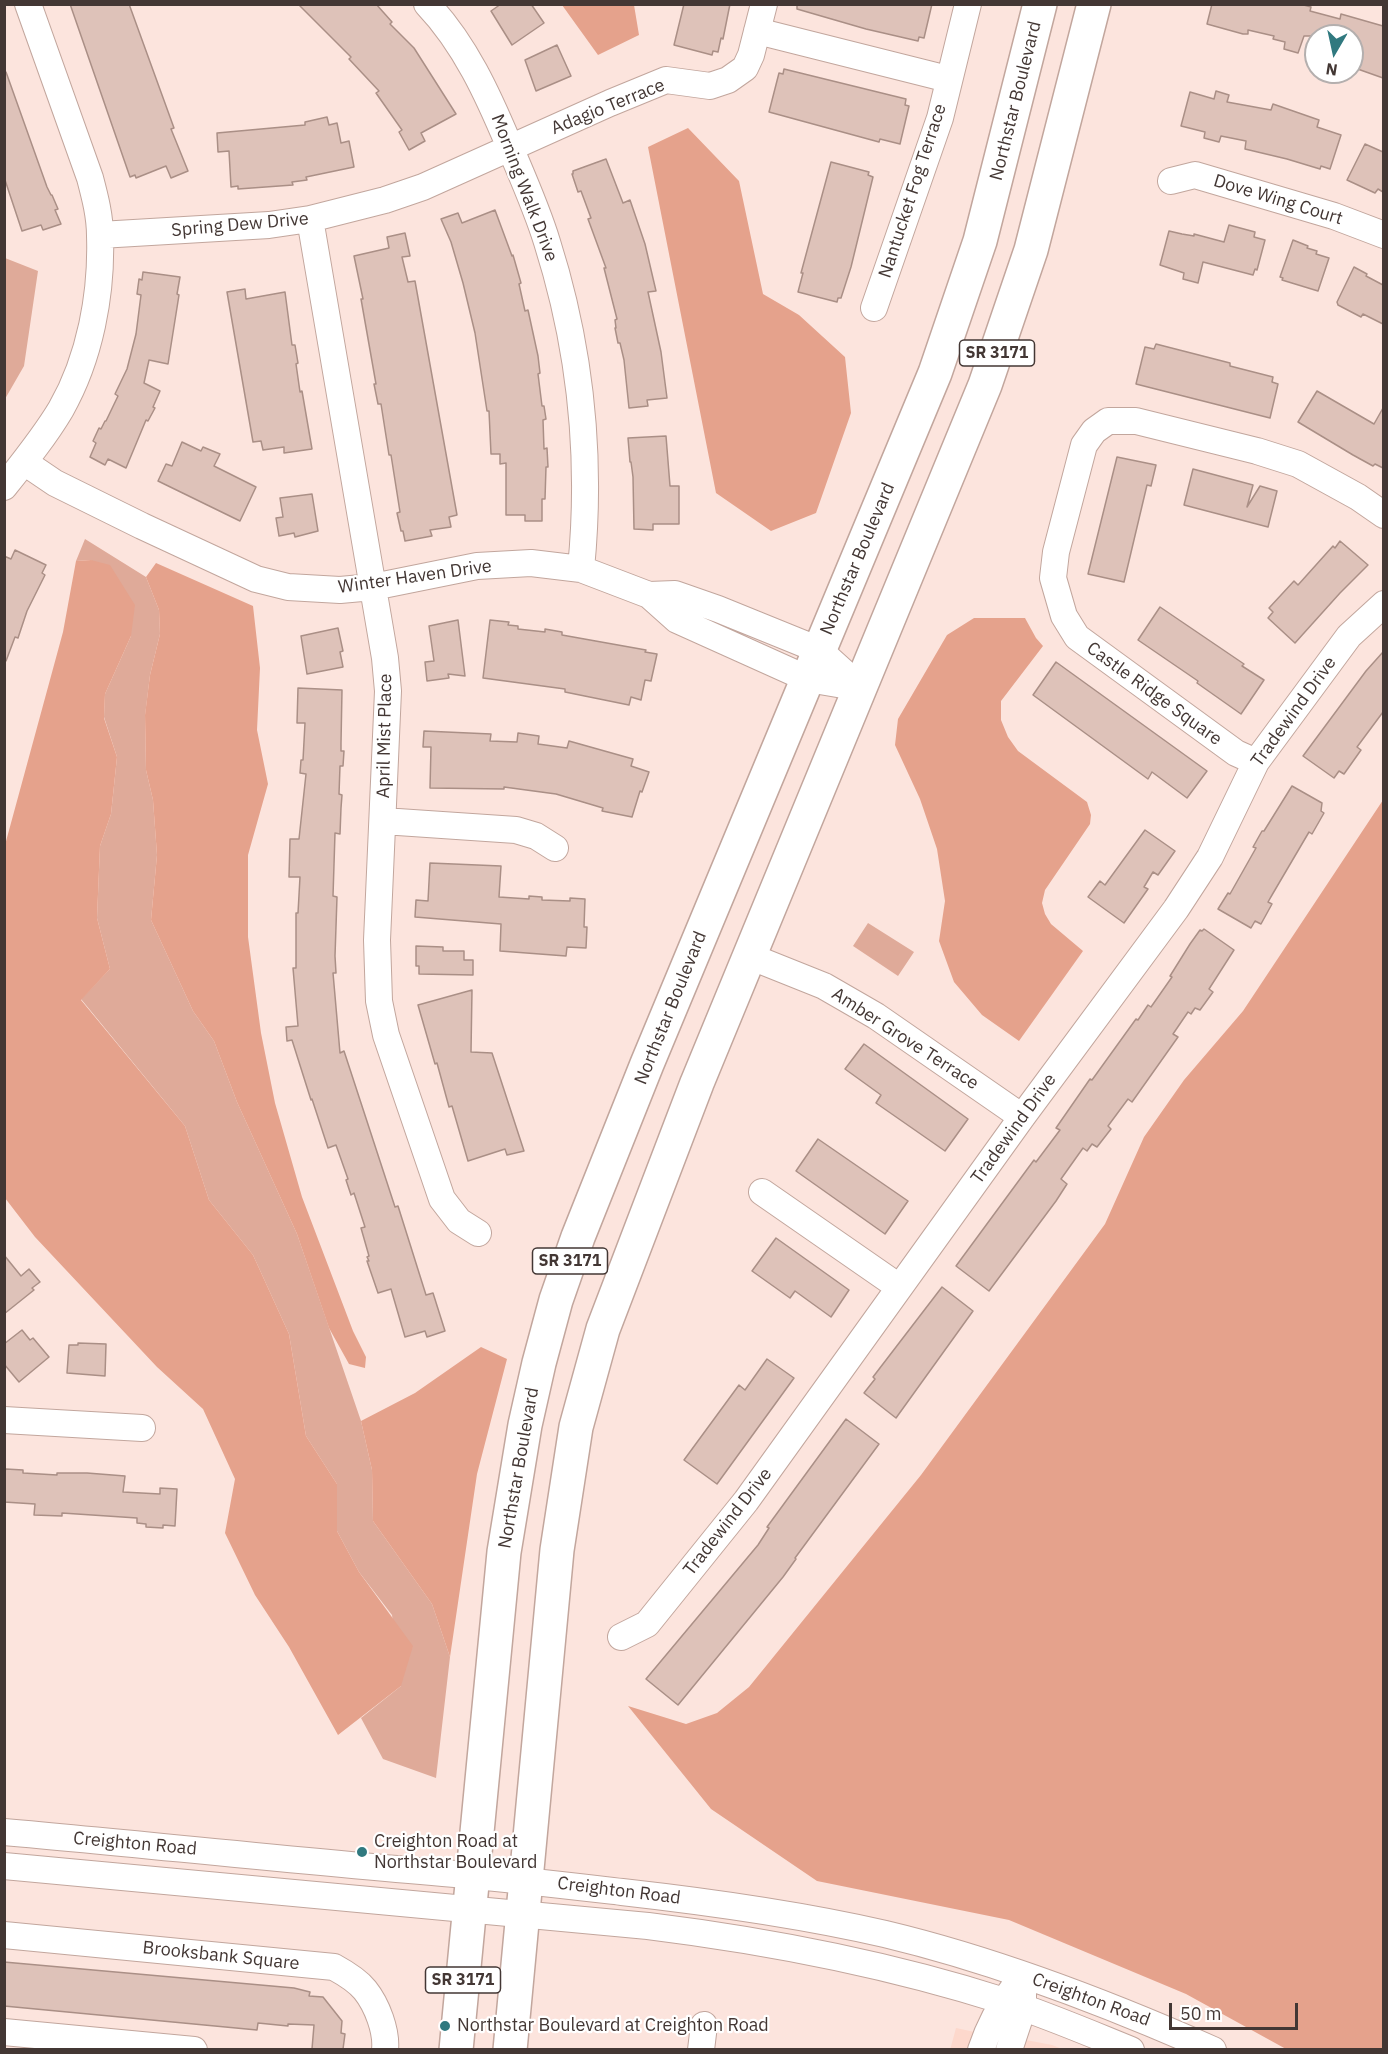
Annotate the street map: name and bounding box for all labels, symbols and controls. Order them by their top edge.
street label: Northstar Boulevard [986,19,1046,183]
north arrow [1304,24,1364,84]
text: N [1324,59,1339,81]
street label: Adagio Terrace [548,74,668,140]
street label: Nantucket Fog Terrace [875,101,951,281]
street label: Morning Walk Drive [486,111,562,265]
street label: Dove Wing Court [1211,170,1345,230]
street label: Spring Dew Drive [170,208,310,242]
road number: SR 3171 [960,340,1034,366]
street label: Northstar Boulevard [816,480,900,638]
street label: Winter Haven Drive [337,556,493,598]
street label: Castle Ridge Square [1082,638,1226,750]
street label: Tradewind Drive [1247,653,1341,771]
street label: April Mist Place [373,673,397,799]
street label: Northstar Boulevard [630,928,712,1088]
street label: Amber Grove Terrace [827,983,983,1095]
street label: Tradewind Drive [967,1070,1061,1188]
road number: SR 3171 [532,1248,608,1274]
street label: Northstar Boulevard [494,1386,544,1550]
street label: Tradewind Drive [679,1464,777,1580]
street label: Creighton Road [72,1828,198,1860]
place label: Creighton Road at Northstar Boulevard [374,1831,537,1874]
marker: Creighton Road at Northstar Boulevard [355,1845,369,1859]
street label: Creighton Road [556,1873,682,1909]
street label: Brooksbank Square [141,1937,301,1975]
road number: SR 3171 [426,1967,500,1993]
street label: Creighton Road [1029,1969,1153,2031]
scale bar [1172,1991,1301,2029]
text: 50 m [1180,2002,1222,2025]
place label: Northstar Boulevard at Creighton Road [457,2015,769,2037]
marker: Northstar Boulevard at Creighton Road [438,2019,452,2033]

